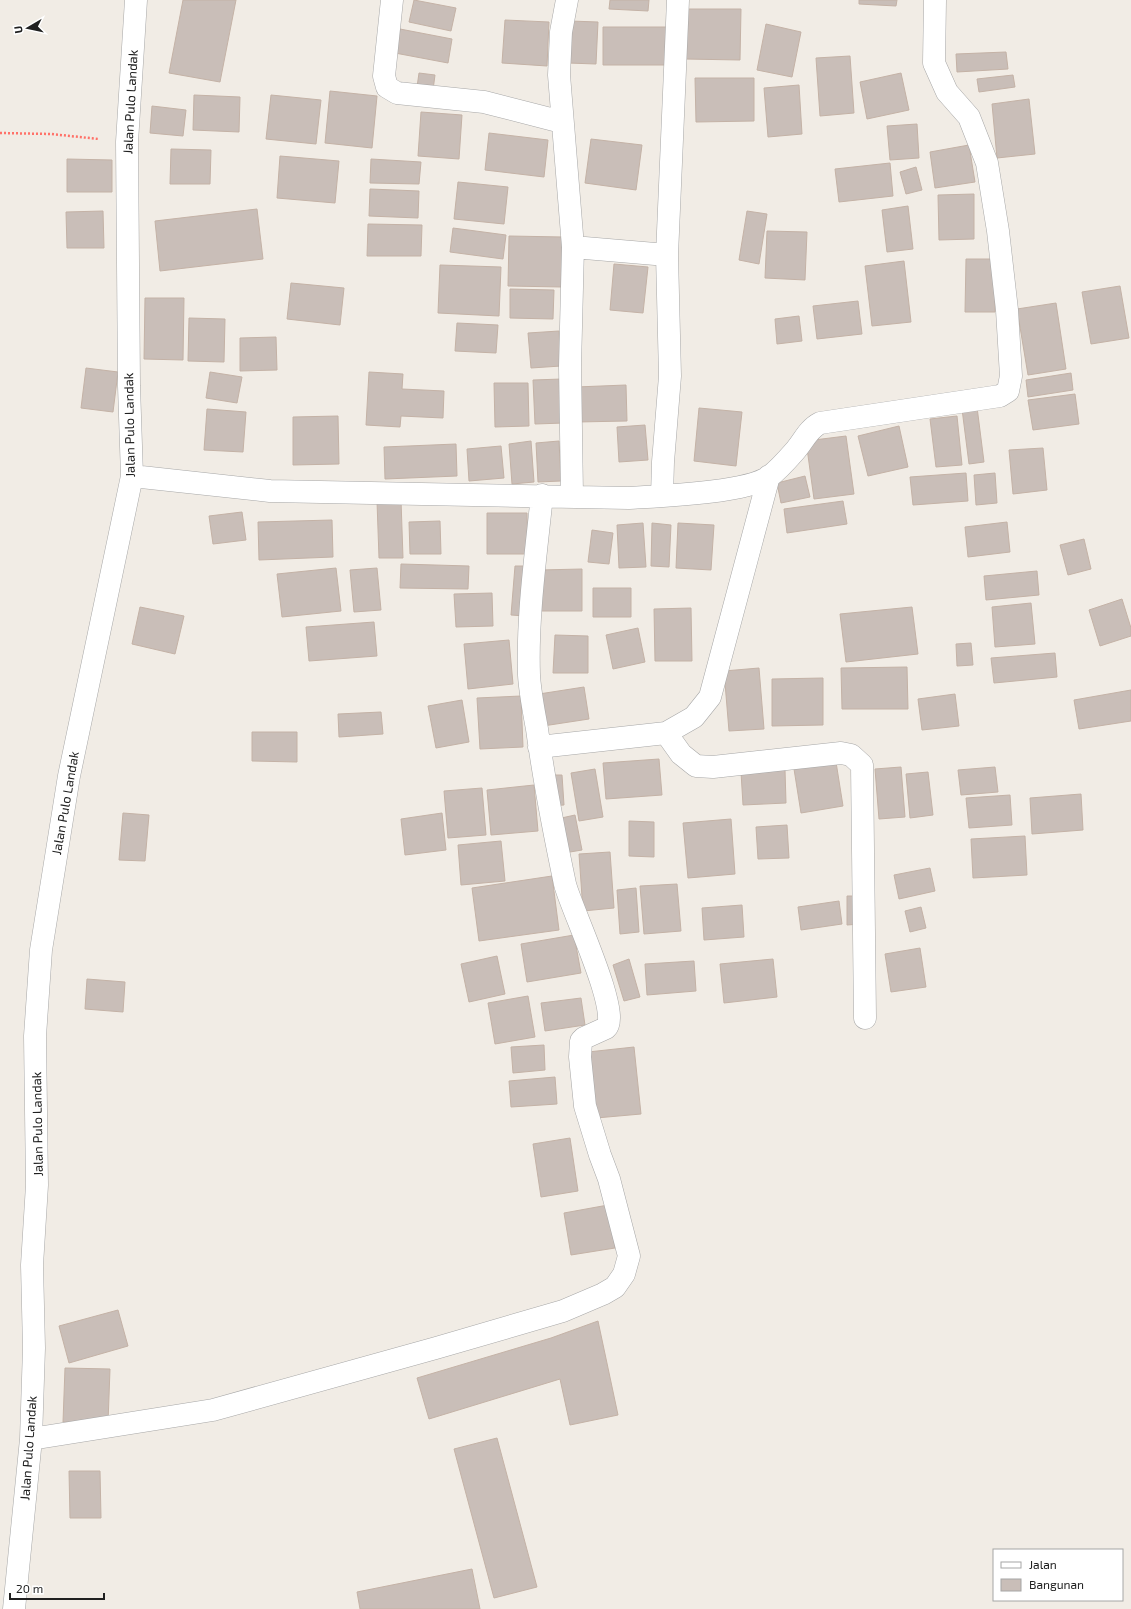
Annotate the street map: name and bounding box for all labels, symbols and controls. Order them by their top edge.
north arrow [8,8,48,48]
text: U [11,25,25,34]
street label: Jalan Pulo Landak [119,49,141,155]
street label: Jalan Pulo Landak [120,372,138,478]
street label: Jalan Pulo Landak [48,750,82,856]
street label: Jalan Pulo Landak [28,1071,46,1177]
street label: Jalan Pulo Landak [16,1395,40,1501]
legend [993,1549,1123,1601]
text: Jalan [1029,1557,1057,1571]
scale bar [10,1575,104,1601]
text: Bangunan [1029,1577,1084,1591]
text: 20 m [16,1581,43,1595]

